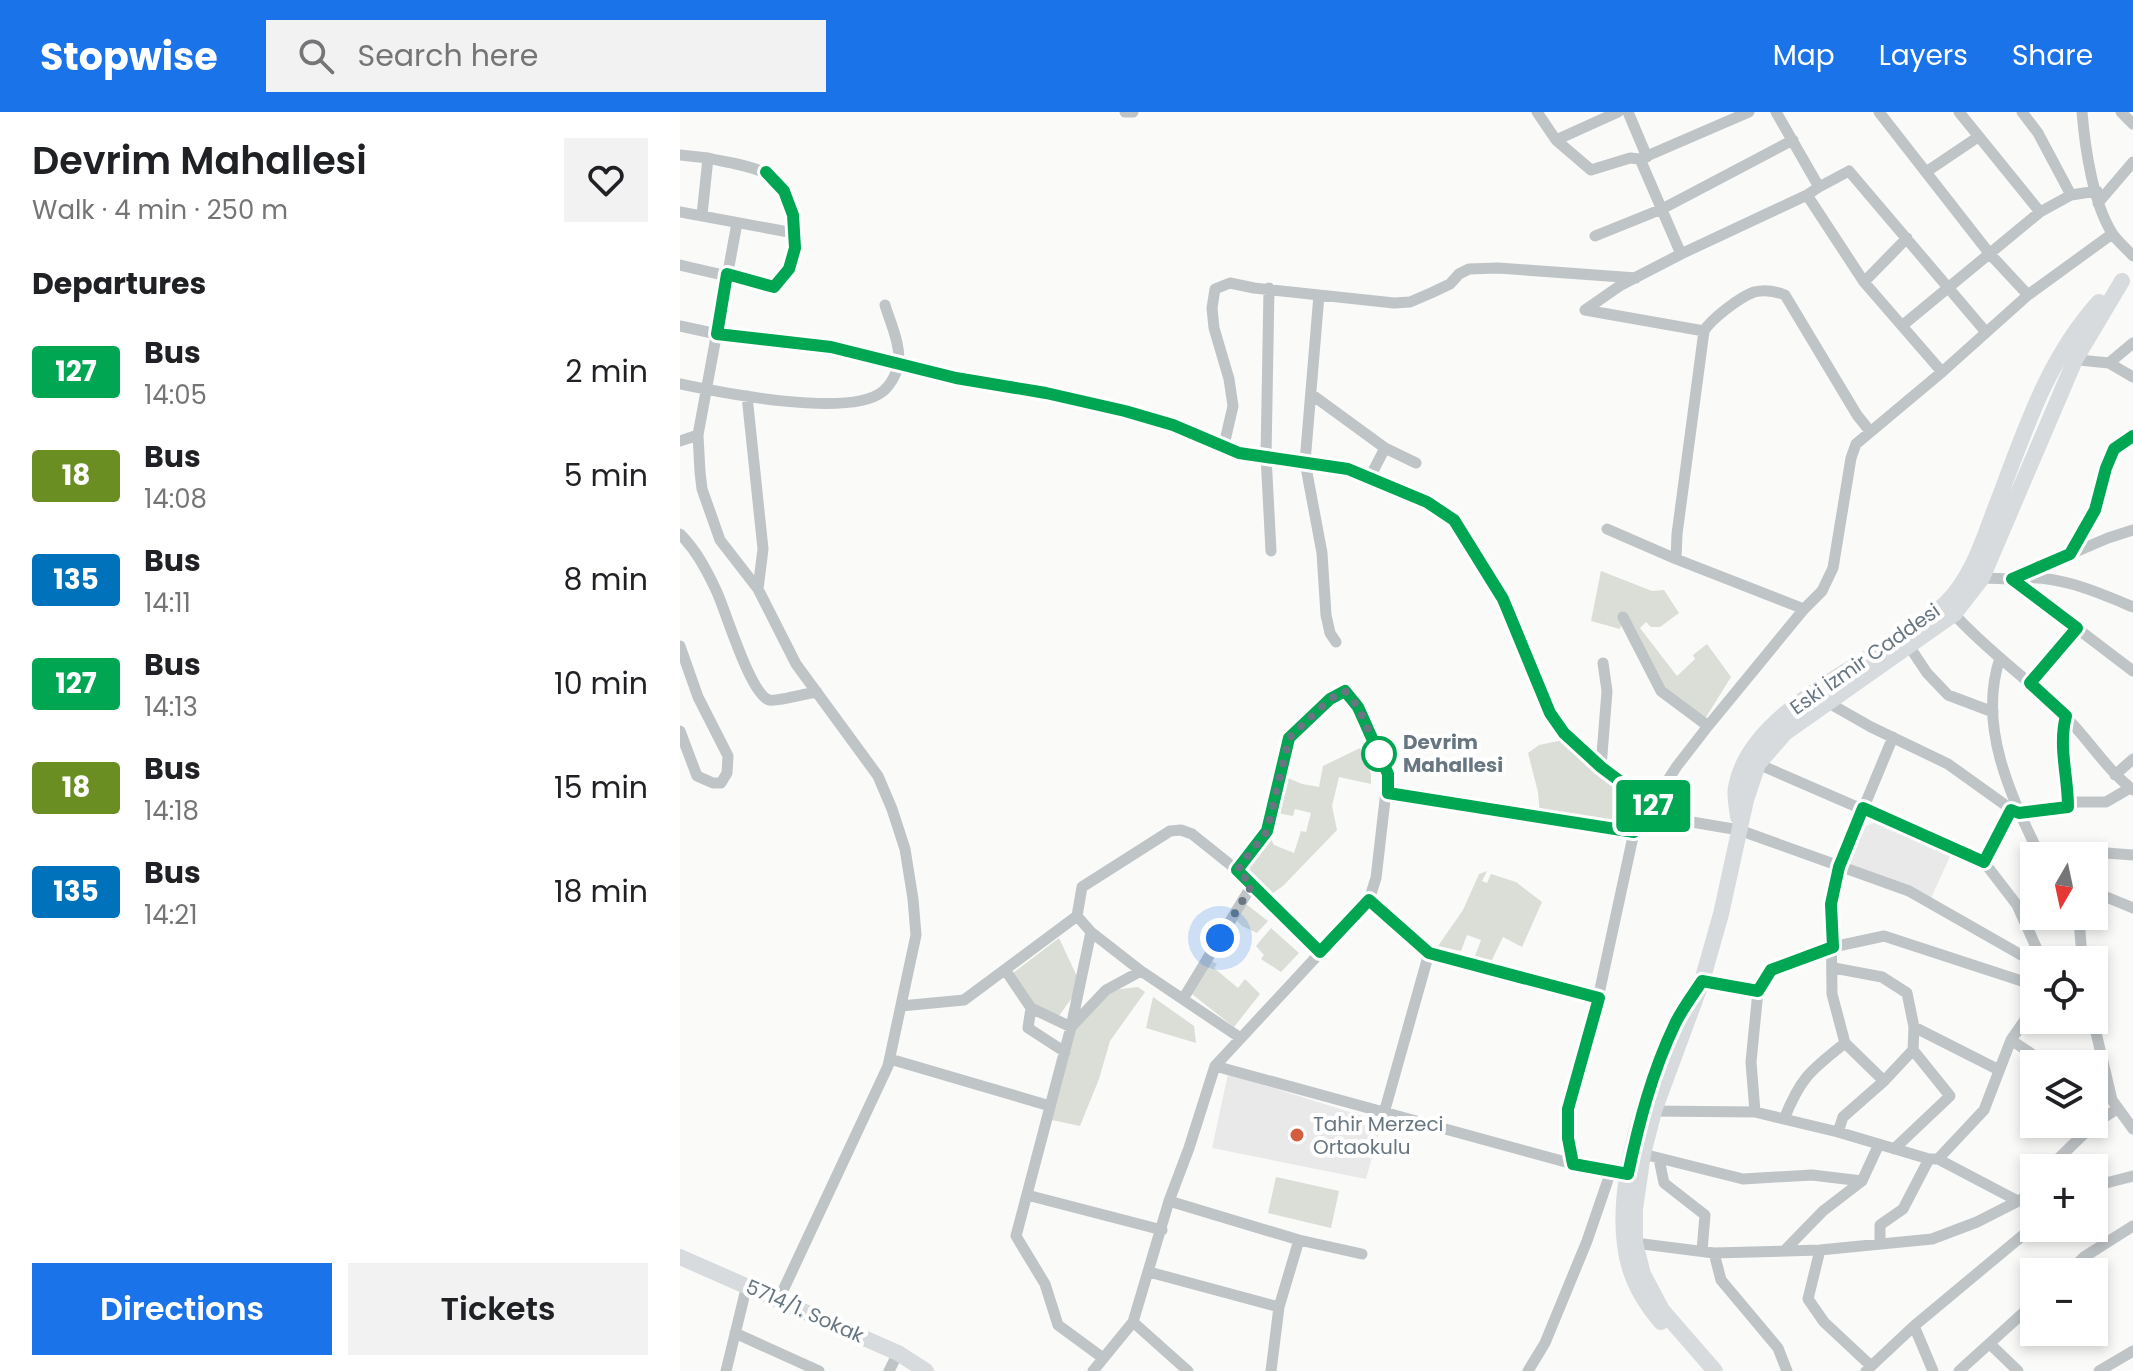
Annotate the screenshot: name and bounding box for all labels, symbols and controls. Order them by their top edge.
search box [266,20,826,92]
text: Stopwise [40,30,218,83]
icon: search [294,34,338,78]
text: Search here [358,34,538,77]
text: Map [1773,36,1835,75]
text: Layers [1879,36,1968,75]
text: Share [2012,36,2093,75]
text: Devrim Mahallesi [32,134,367,187]
button: heart [564,138,648,222]
text: Walk · 4 min · 250 m [32,192,288,228]
text: Departures [32,262,206,305]
text: Bus [144,331,201,374]
text: 2 min [565,350,648,393]
text: 127 [55,352,97,391]
text: 14:05 [144,377,207,413]
text: Bus [144,435,201,478]
text: 5 min [564,454,648,497]
text: 18 [62,456,90,495]
text: 14:08 [144,481,207,517]
text: Bus [144,539,201,582]
text: 8 min [564,558,648,601]
text: 135 [53,560,99,599]
text: 14:11 [144,585,191,621]
street label: Eski İzmir Caddesi [1784,597,1946,721]
text: Bus [144,643,201,686]
text: 10 min [554,662,648,705]
text: 127 [55,664,97,703]
text: 14:13 [144,689,198,725]
place label: Devrim Mahallesi [1403,728,1503,779]
marker: Devrim Mahallesi [1362,737,1396,771]
text: Bus [144,747,201,790]
text: 15 min [554,766,648,809]
text: 18 [62,768,90,807]
line badge: 127 [1607,780,1699,832]
text: 127 [1632,786,1674,825]
text: 14:18 [144,793,199,829]
north arrow [2020,842,2108,930]
map controls [2020,842,2108,1346]
text: Bus [144,851,201,894]
text: 18 min [554,870,648,913]
text: 135 [53,872,99,911]
text: 14:21 [144,897,197,933]
your location [1200,918,1240,958]
button: locate [2020,946,2108,1034]
button: layers [2020,1050,2108,1138]
place label: Tahir Merzeci Ortaokulu [1313,1110,1444,1161]
marker: Tahir Merzeci Ortaokulu [1288,1126,1306,1144]
button: + [2020,1154,2108,1242]
button: − [2020,1258,2108,1346]
button: Directions [32,1263,332,1355]
button: Tickets [348,1263,648,1355]
street label: 5714/1. Sokak [741,1272,869,1350]

